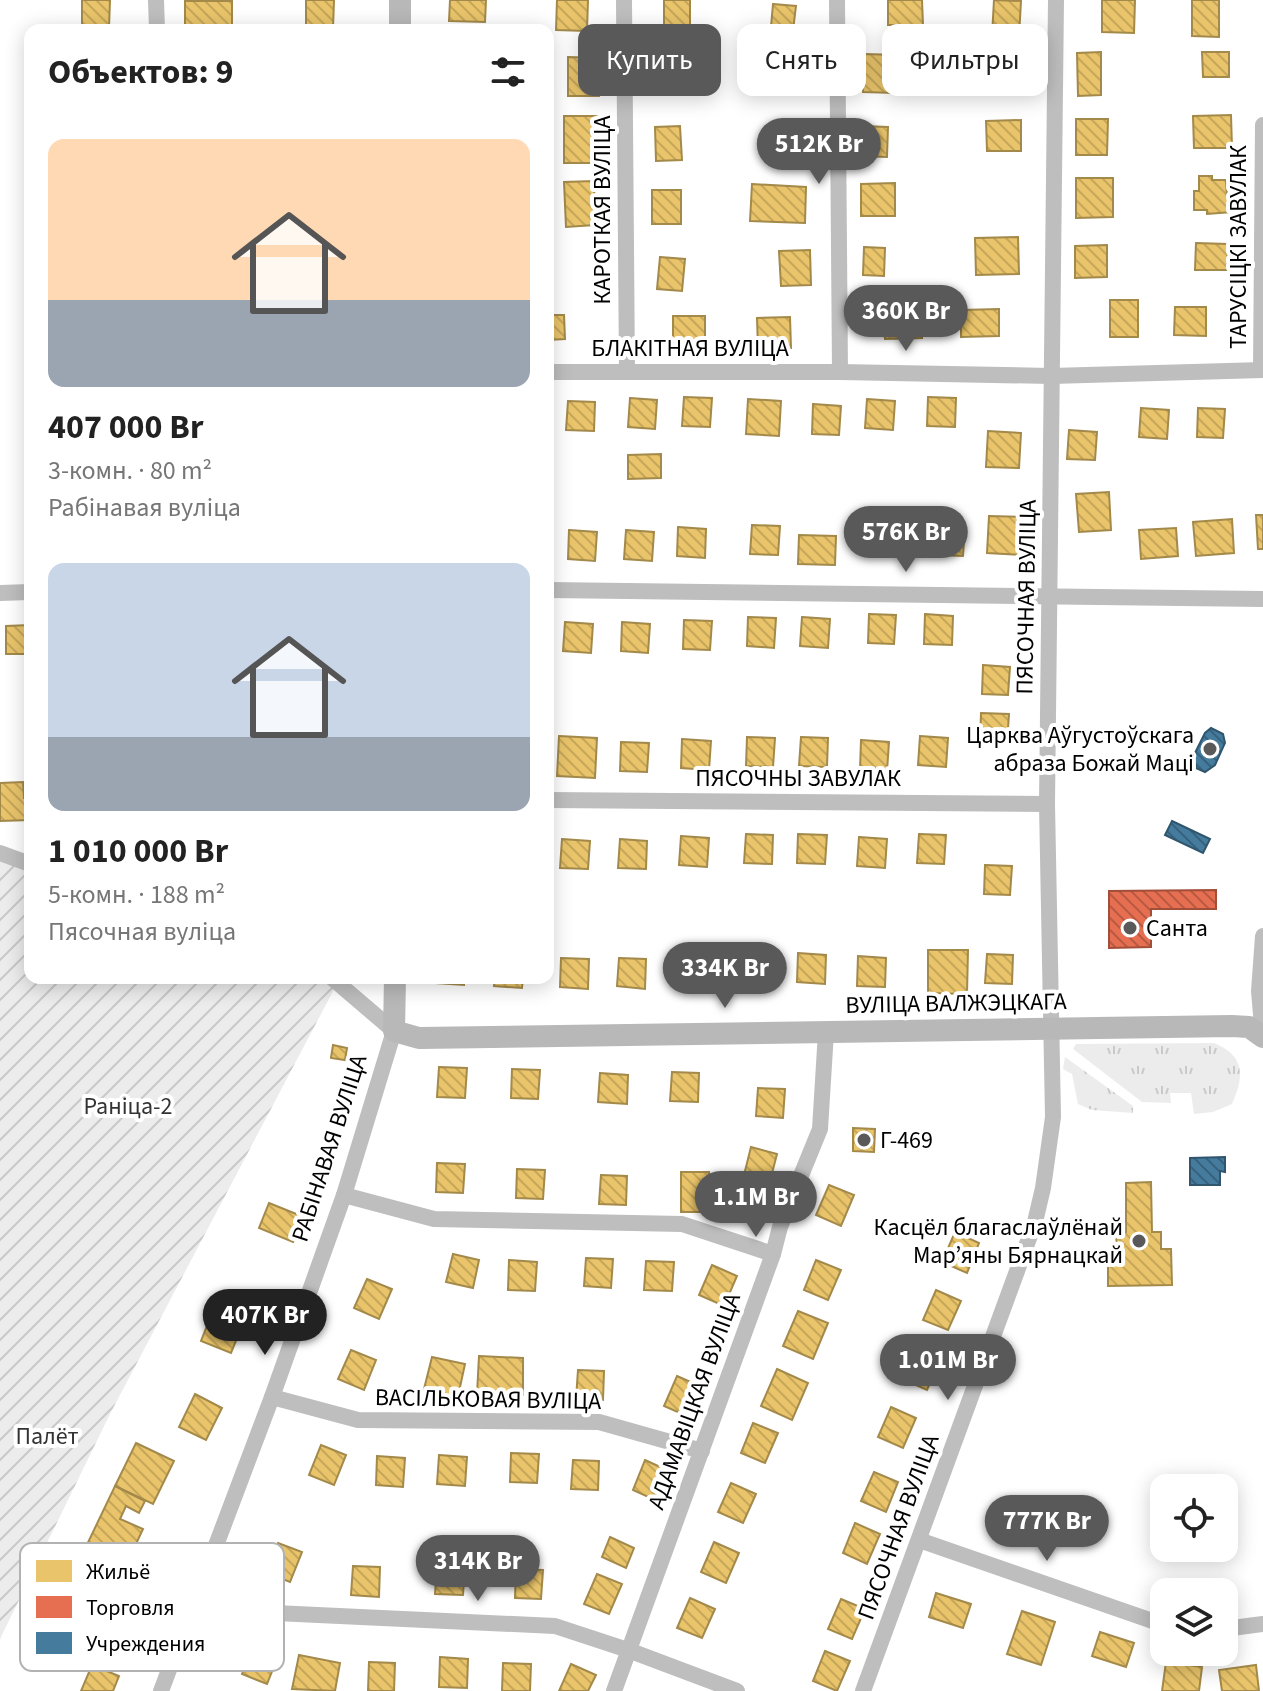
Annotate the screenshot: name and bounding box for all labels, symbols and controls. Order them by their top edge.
chip: Купить [578,24,721,96]
chip: Снять [737,24,866,96]
chip: Фильтры [882,24,1048,96]
text: Объектов: 9 [48,48,233,97]
icon: filters [486,50,530,94]
street label: КАРОТКАЯ ВУЛІЦА [585,115,620,305]
pin: 512K Br [745,118,893,186]
text: 512K Br [775,125,863,162]
street label: ТАРУСІЦКІ ЗАВУЛАК [1221,145,1256,349]
icon: home [217,191,361,335]
pin: 360K Br [832,285,980,353]
text: 360K Br [862,292,950,329]
street label: БЛАКІТНАЯ ВУЛІЦА [591,331,789,366]
text: 407 000 Br [48,403,203,452]
text: 3-комн. · 80 m² [48,452,212,489]
text: Рабінавая вуліца [48,489,241,526]
street label: ПЯСОЧНАЯ ВУЛІЦА [1007,499,1046,695]
pin: 576K Br [832,506,980,574]
text: 576K Br [862,513,950,550]
icon: home [217,615,361,759]
place label: Царква Аўгустоўскага абраза Божай Маці [966,718,1194,781]
marker: Царква Аўгустоўскага абраза Божай Маці [1201,740,1219,758]
street label: ПЯСОЧНЫ ЗАВУЛАК [695,761,901,796]
text: 1 010 000 Br [48,827,228,876]
text: 5-комн. · 188 m² [48,876,225,913]
place label: Санта [1146,911,1208,946]
text: Пясочная вуліца [48,913,236,950]
marker: Санта [1121,919,1139,937]
pin: 334K Br [651,942,799,1010]
text: 334K Br [681,949,769,986]
street label: ВУЛІЦА ВАЛЖЭЦКАГА [845,984,1067,1023]
street label: РАБІНАВАЯ ВУЛІЦА [283,1050,376,1246]
park label: Раніца-2 [83,1089,173,1124]
place label: Г-469 [880,1123,933,1158]
marker: Г-469 [855,1131,873,1149]
pin: 1.1M Br [682,1171,830,1239]
text: 1.1M Br [713,1178,799,1215]
place label: Касцёл благаслаўлёнай Мар’яны Бярнацкай [874,1210,1123,1273]
marker: Касцёл благаслаўлёнай Мар’яны Бярнацкай [1130,1232,1148,1250]
street label: АДАМАВІЦКАЯ ВУЛІЦА [639,1288,750,1514]
pin: 407K Br [191,1289,339,1357]
text: 407K Br [221,1296,309,1333]
pin: 1.01M Br [865,1334,1031,1402]
text: 1.01M Br [898,1341,998,1378]
street label: ВАСІЛЬКОВАЯ ВУЛІЦА [375,1380,601,1419]
park label: Палёт [15,1419,79,1454]
street label: ПЯСОЧНАЯ ВУЛІЦА [849,1430,948,1625]
map controls [1150,1474,1238,1666]
button: locate [1150,1474,1238,1562]
pin: 777K Br [973,1495,1121,1563]
text: 777K Br [1003,1502,1091,1539]
pin: 314K Br [404,1535,552,1603]
text: 314K Br [434,1542,522,1579]
legend [20,1543,284,1671]
text: Жильё [86,1556,150,1588]
button: layers [1150,1578,1238,1666]
text: Торговля [86,1592,175,1624]
text: Учреждения [86,1628,205,1660]

